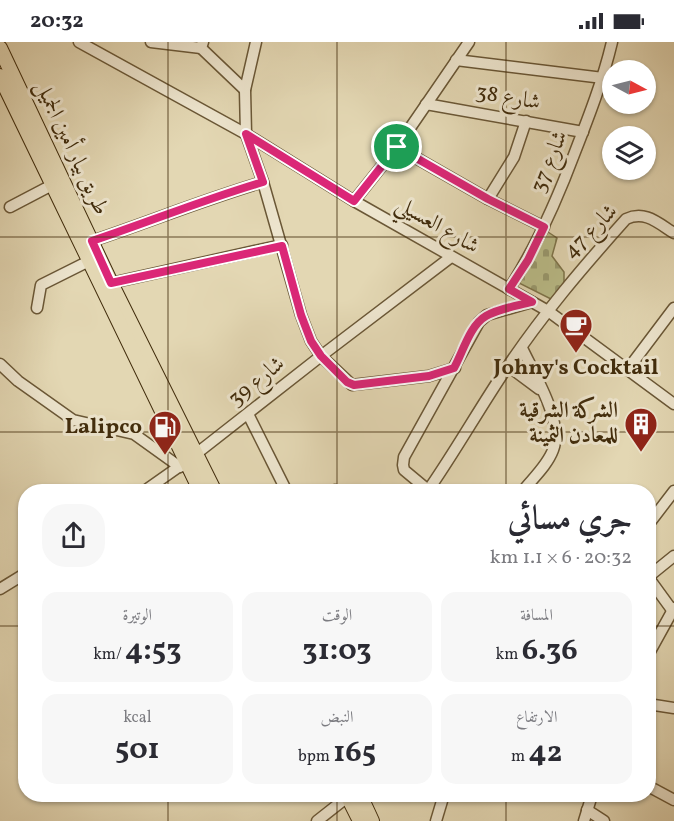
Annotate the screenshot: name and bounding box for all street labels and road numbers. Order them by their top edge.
street label: طريق بيار أمين الجميل [26,75,118,220]
street label: شارع 38 [473,77,543,120]
street label: شارع 37 [524,126,577,198]
street label: شارع العسيلي [388,190,484,266]
street label: شارع 47 [557,198,626,267]
street label: شارع 39 [222,350,293,415]

